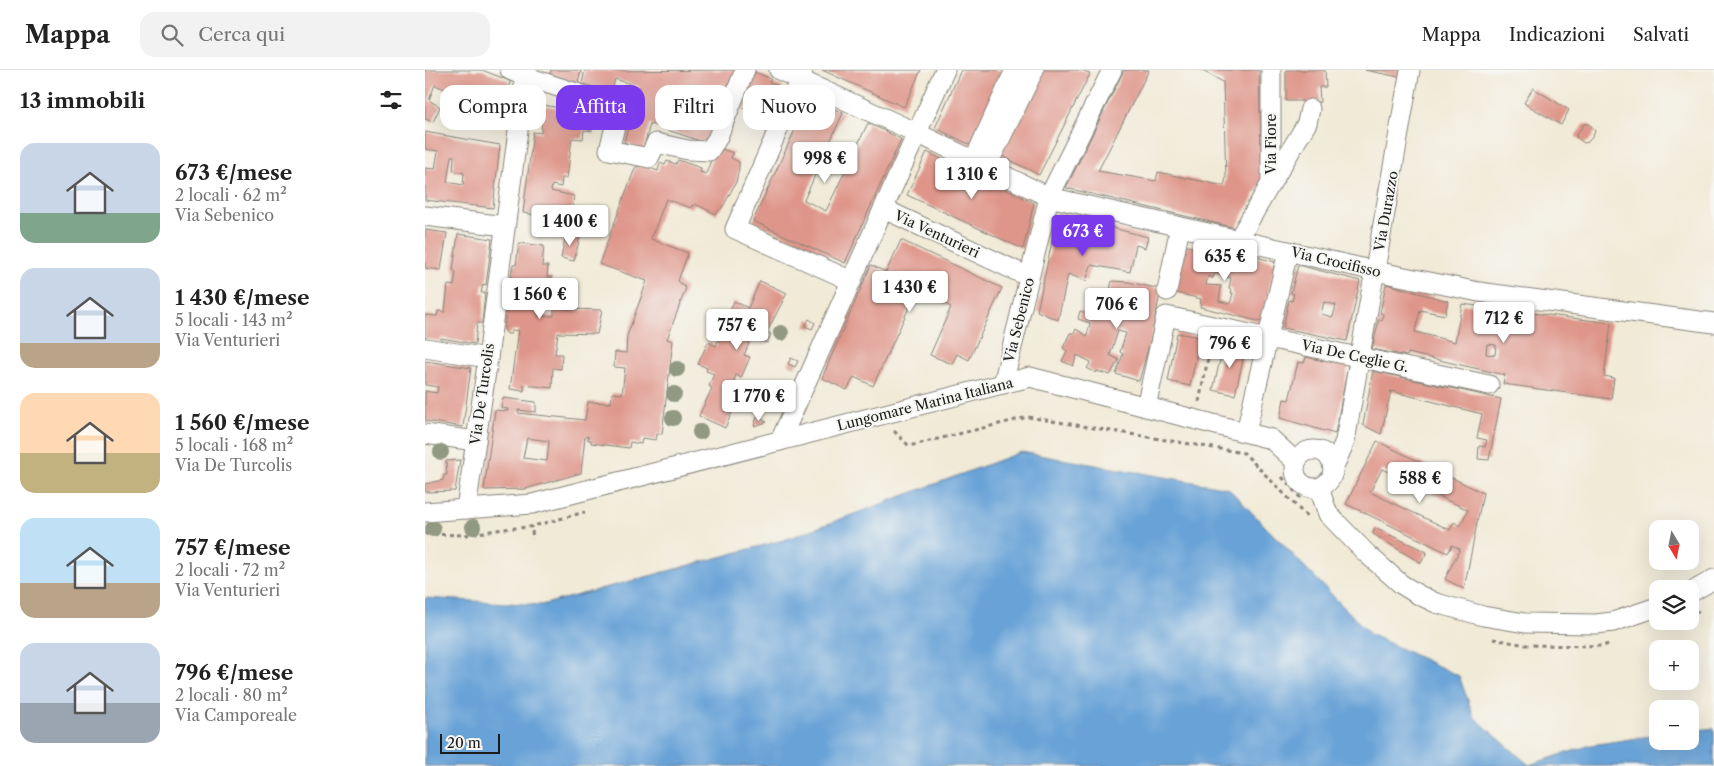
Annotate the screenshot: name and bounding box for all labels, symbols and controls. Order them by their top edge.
search box [140,12,490,57]
text: Mappa [25,20,110,49]
icon: search [158,21,186,49]
text: Cerca qui [198,23,285,46]
text: Mappa [1422,24,1481,46]
text: Indicazioni [1509,24,1605,46]
text: Salvati [1633,24,1689,46]
chip: Compra [440,85,546,130]
chip: Affitta [556,85,645,130]
chip: Filtri [655,85,733,130]
chip: Nuovo [743,85,835,130]
icon: filters [377,86,405,114]
text: 13 immobili [20,88,145,113]
street label: Via Fiore [1262,113,1280,175]
pin: 998 € [790,142,860,184]
text: 998 € [803,148,847,168]
pin: 1 310 € [926,158,1018,200]
text: 673 €/mese [175,160,292,185]
icon: home [60,163,120,223]
text: 1 310 € [946,164,998,184]
street label: Via Durazzo [1370,169,1402,254]
text: 2 locali · 62 m² [175,185,287,205]
pin: 1 400 € [524,204,616,247]
text: Via Sebenico [175,205,274,225]
street label: Via Venturieri [891,206,982,262]
text: 1 400 € [542,211,598,231]
pin: 673 € [1048,214,1118,257]
text: 673 € [1063,221,1103,241]
pin: 635 € [1190,240,1260,282]
street label: Via Crocifisso [1288,243,1383,281]
text: 635 € [1204,246,1246,266]
pin: 1 430 € [864,270,956,313]
street label: Via Sebenico [1000,276,1038,365]
text: 1 430 € [883,277,937,297]
pin: 1 560 € [494,278,586,320]
text: 1 560 € [513,284,567,304]
text: 1 430 €/mese [175,285,310,310]
icon: home [60,288,120,348]
pin: 706 € [1082,288,1152,330]
text: 706 € [1096,294,1138,314]
pin: 712 € [1469,302,1539,344]
pin: 757 € [702,308,772,351]
text: 712 € [1484,308,1524,328]
text: 5 locali · 143 m² [175,310,293,330]
text: 757 € [717,315,757,335]
pin: 796 € [1195,326,1265,369]
text: Via Venturieri [175,330,280,350]
text: 796 € [1209,333,1251,353]
street label: Via De Ceglie G. [1299,336,1410,376]
street label: Via De Turcolis [466,342,498,447]
street label: Lungomare Marina Italiana [835,373,1015,435]
pin: 1 770 € [713,380,805,422]
text: 1 770 € [733,386,785,406]
text: 1 560 €/mese [175,410,309,435]
icon: home [60,413,120,473]
text: 5 locali · 168 m² [175,435,293,455]
text: Via De Turcolis [175,455,292,475]
pin: 588 € [1385,462,1455,504]
text: 588 € [1399,468,1441,488]
north arrow [1649,520,1699,570]
map controls [1649,520,1699,750]
text: 757 €/mese [175,535,291,560]
icon: home [60,538,120,598]
text: 2 locali · 72 m² [175,560,285,580]
text: Via Venturieri [175,580,280,600]
button: layers [1649,580,1699,630]
button: + [1649,640,1699,690]
text: 796 €/mese [175,660,293,685]
icon: home [60,663,120,723]
text: 2 locali · 80 m² [175,685,288,705]
button: − [1649,700,1699,750]
text: Via Camporeale [175,705,297,725]
scale bar [440,731,500,754]
text: 20 m [447,734,481,752]

